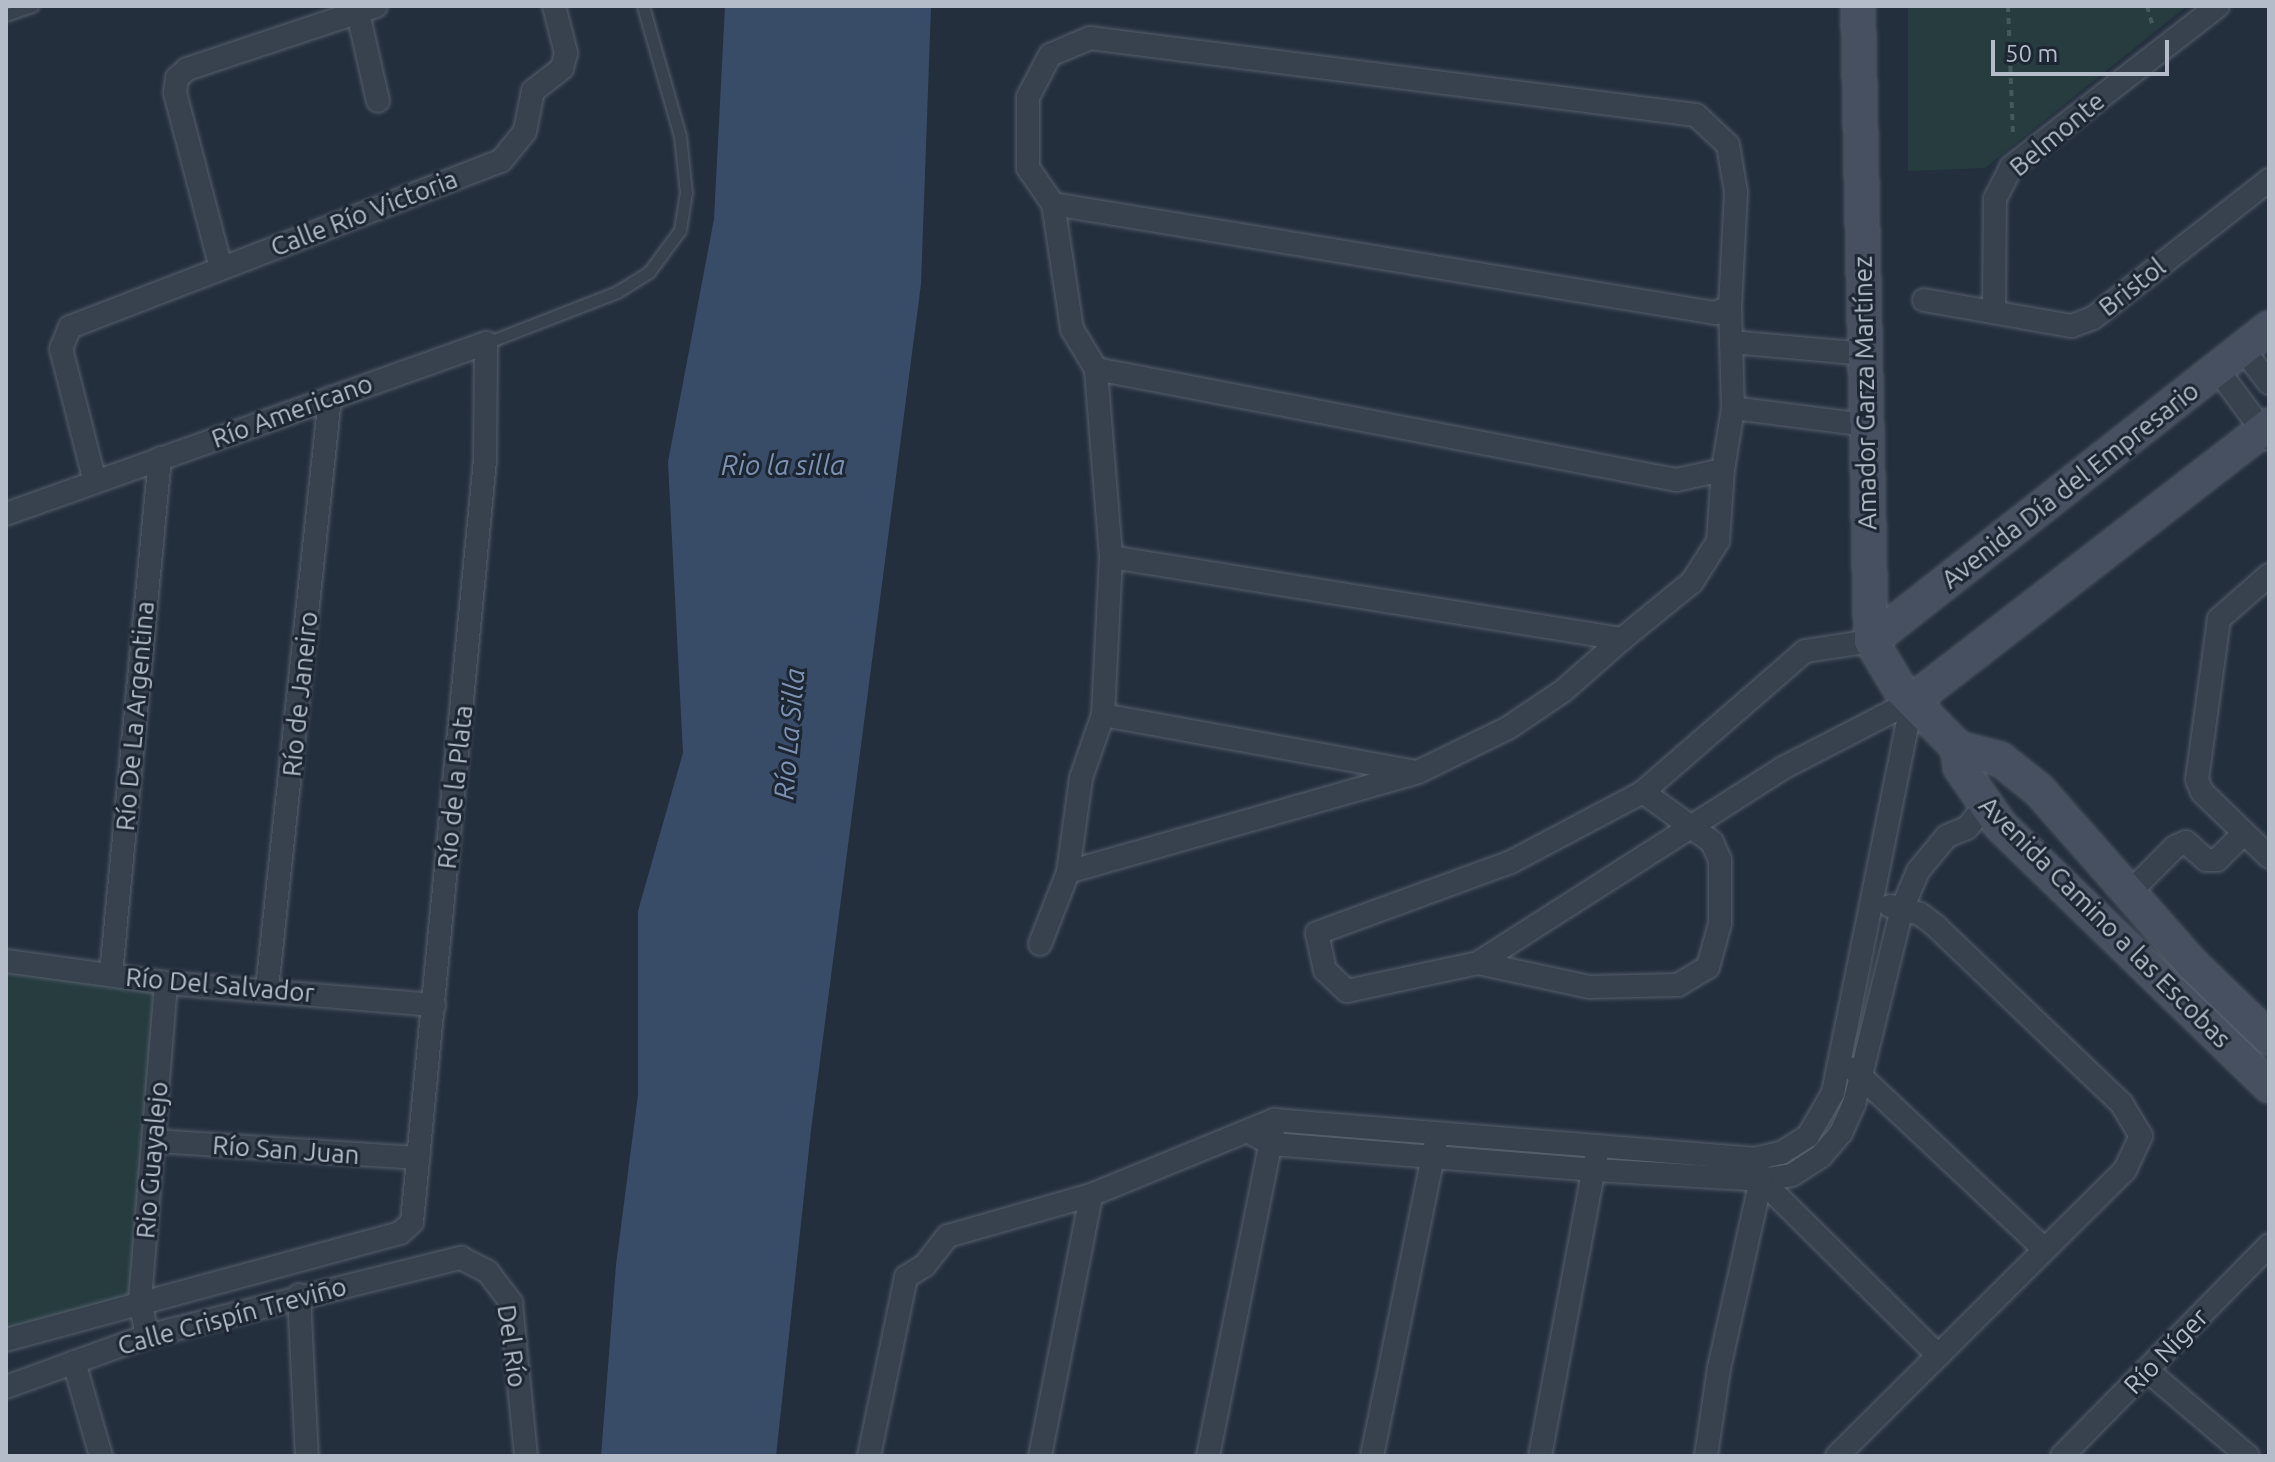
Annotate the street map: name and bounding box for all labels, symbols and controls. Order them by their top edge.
scale bar [1995,24,2173,74]
text: 50 m [2005,40,2058,67]
street label: Belmonte [2003,85,2111,183]
street label: Calle Río Victoria [266,163,462,263]
street label: Bristol [2092,251,2172,323]
street label: Amador Garza Martínez [1847,256,1883,530]
street label: Río Americano [207,367,377,455]
street label: Avenida Día del Empresario [1935,375,2205,595]
water label: Rio la silla [721,448,845,482]
street label: Río De La Argentina [109,600,161,832]
street label: Río de Janeiro [276,610,324,778]
water label: Río La Silla [767,667,811,801]
street label: Río de la Plata [431,703,479,871]
street label: Avenida Camino a las Escobas [1973,790,2237,1054]
street label: Río Del Salvador [124,961,316,1009]
street label: Rio Guayalejo [130,1080,174,1240]
street label: Río San Juan [211,1129,361,1171]
street label: Calle Crispín Treviño [114,1270,350,1362]
street label: Río Níger [2117,1301,2215,1401]
street label: Del Río [491,1303,533,1389]

